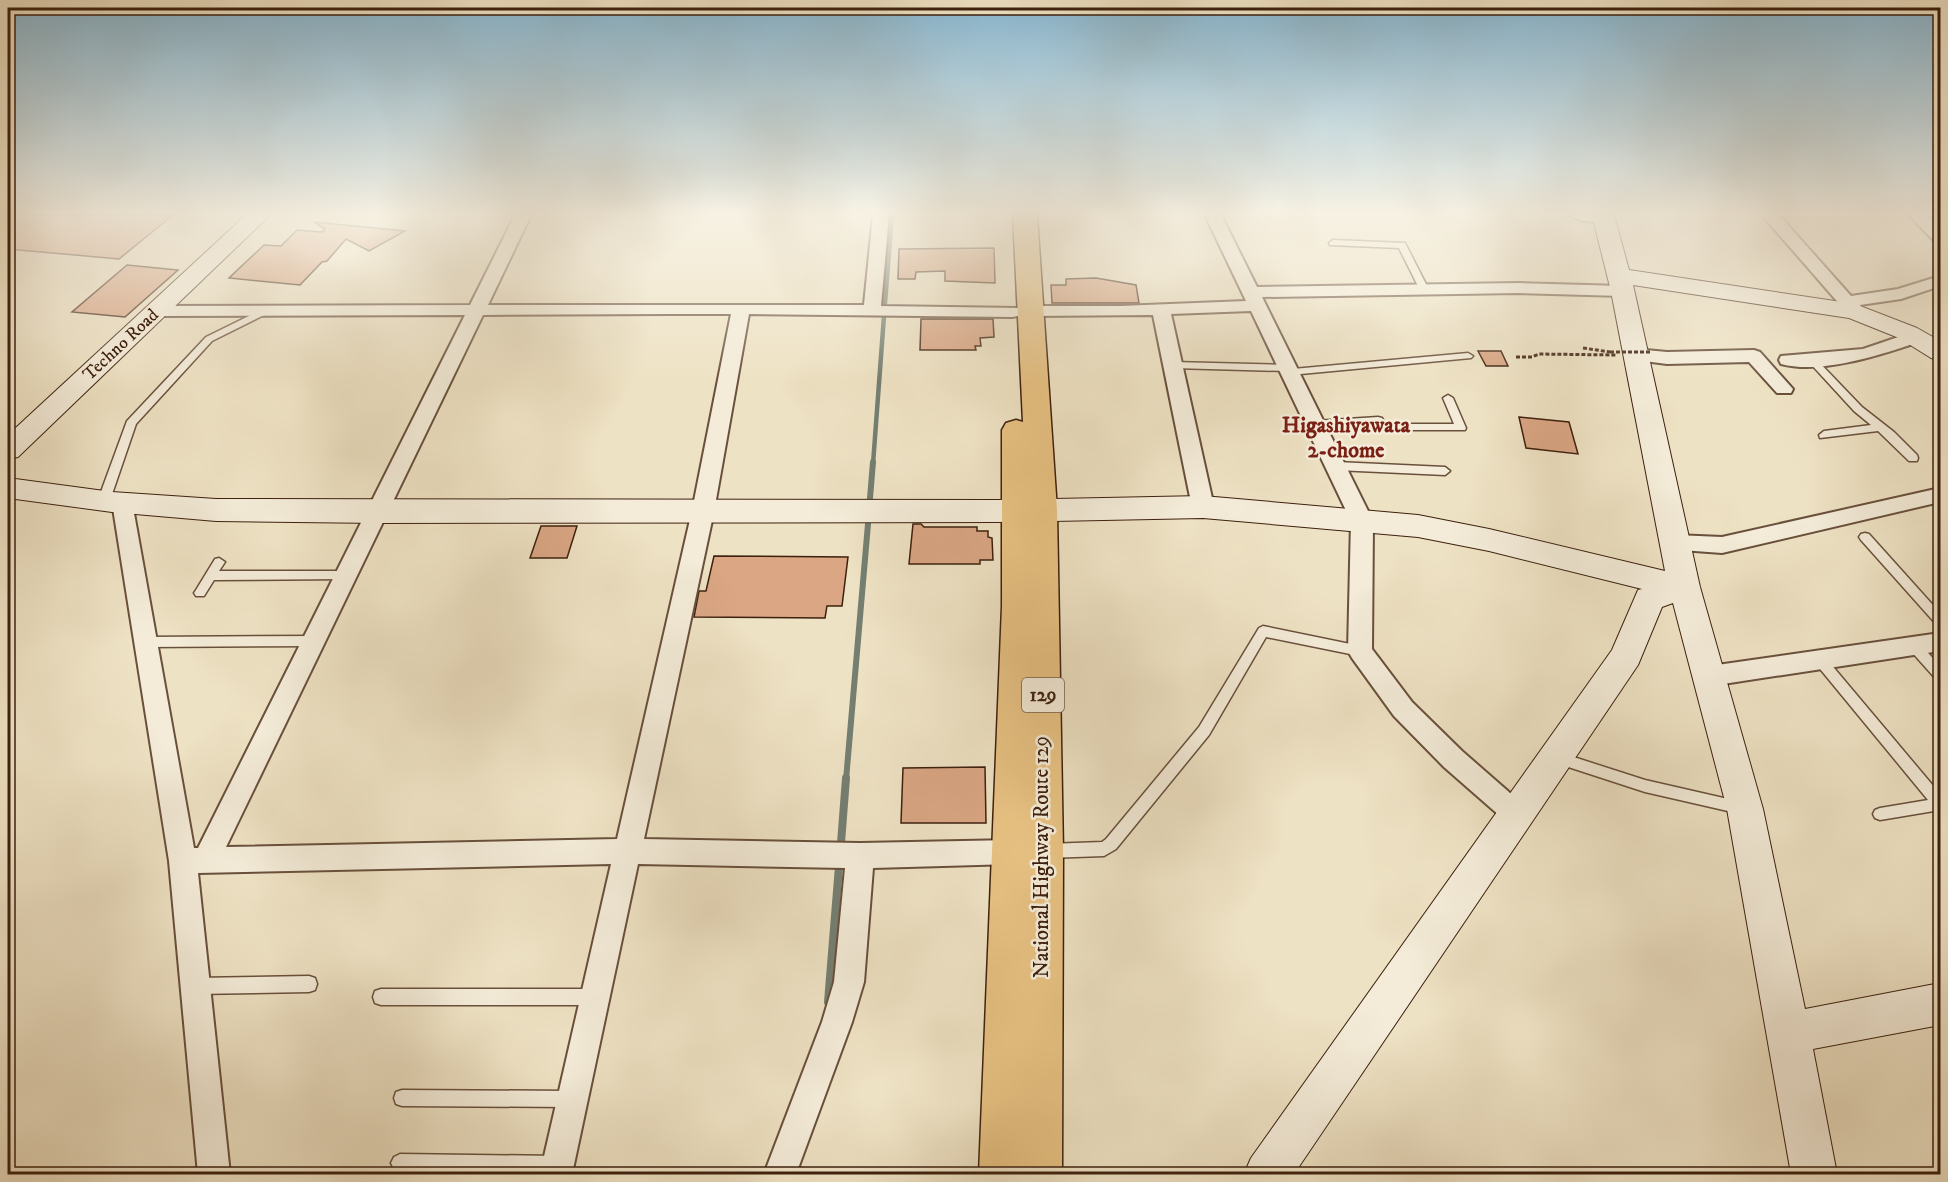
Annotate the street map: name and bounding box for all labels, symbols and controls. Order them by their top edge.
street label: Techno Road [79,304,164,386]
district label: Higashiyawata 2-chome [1282,412,1411,464]
road number: 129 [1022,678,1064,712]
street label: National Highway Route 129 [1029,736,1055,978]

